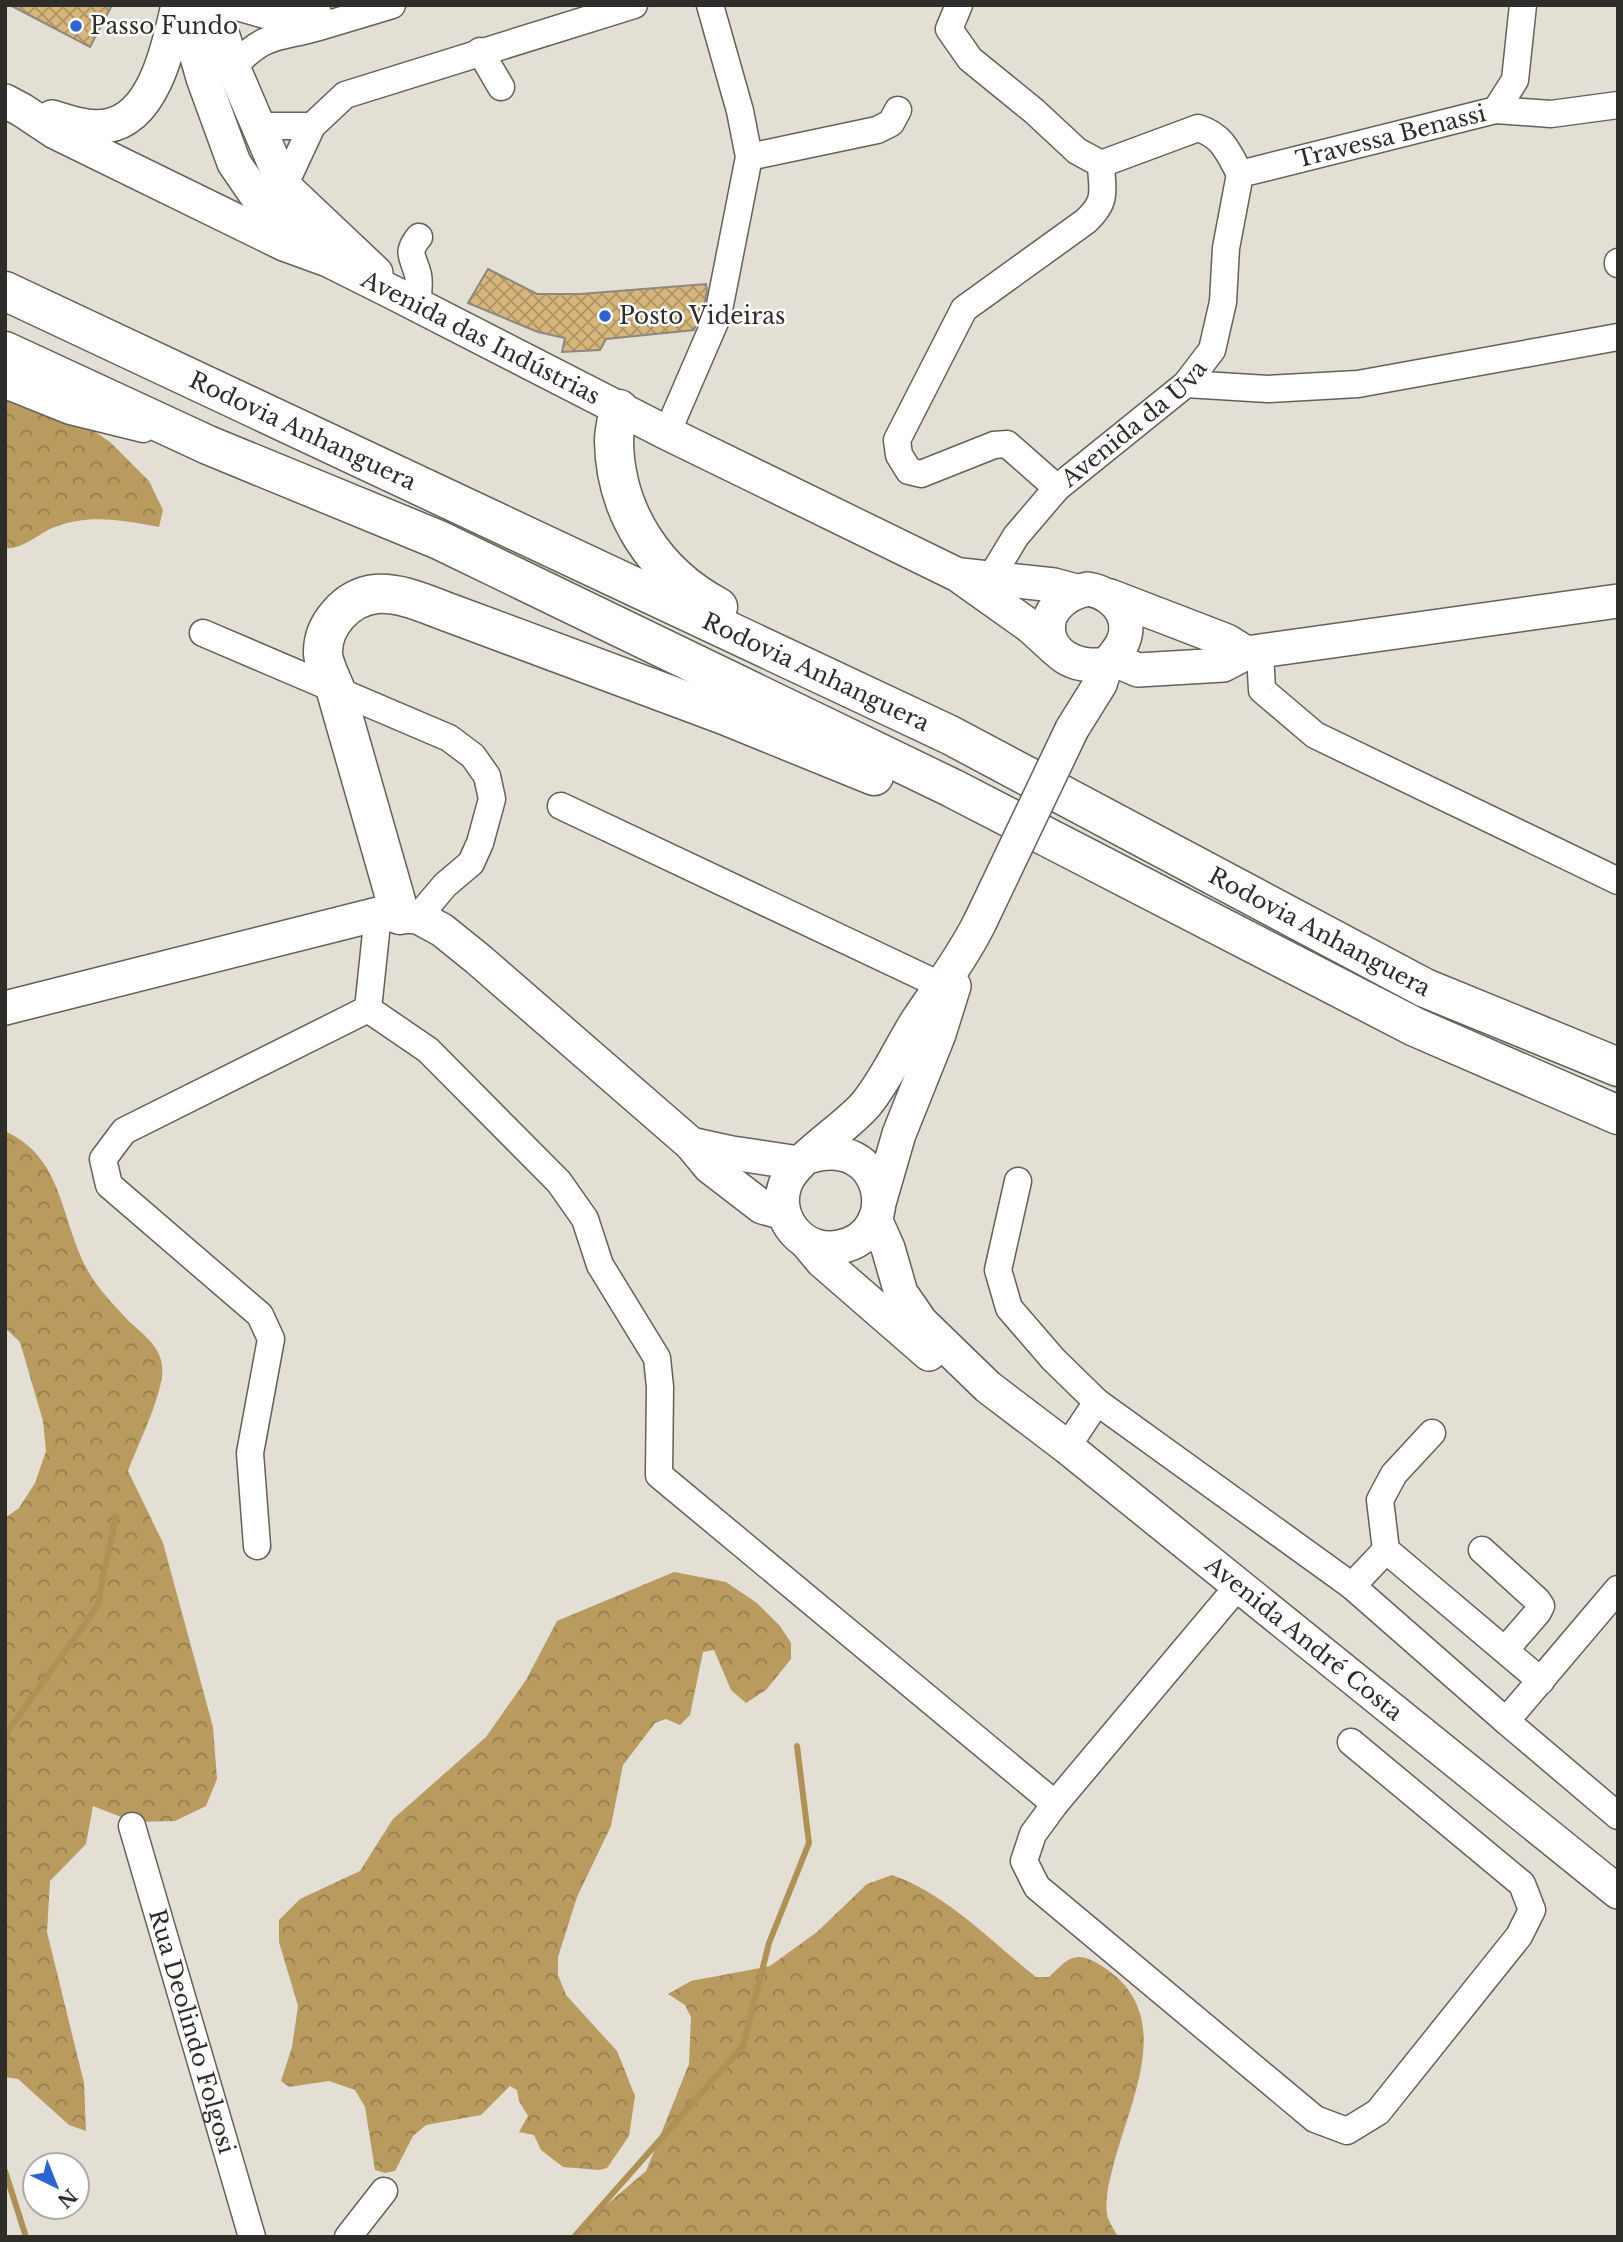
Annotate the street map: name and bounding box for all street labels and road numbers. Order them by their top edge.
street label: Travessa Benassi [1293,99,1489,174]
street label: Avenida das Indústrias [356,265,605,410]
street label: Avenida da Uva [1055,355,1213,493]
street label: Rodovia Anhanguera [185,366,421,496]
street label: Rodovia Anhanguera [698,607,934,737]
street label: Rodovia Anhanguera [1204,861,1436,1003]
street label: Avenida André Costa [1199,1550,1409,1727]
street label: Rua Deolindo Folgosi [143,1906,241,2157]

